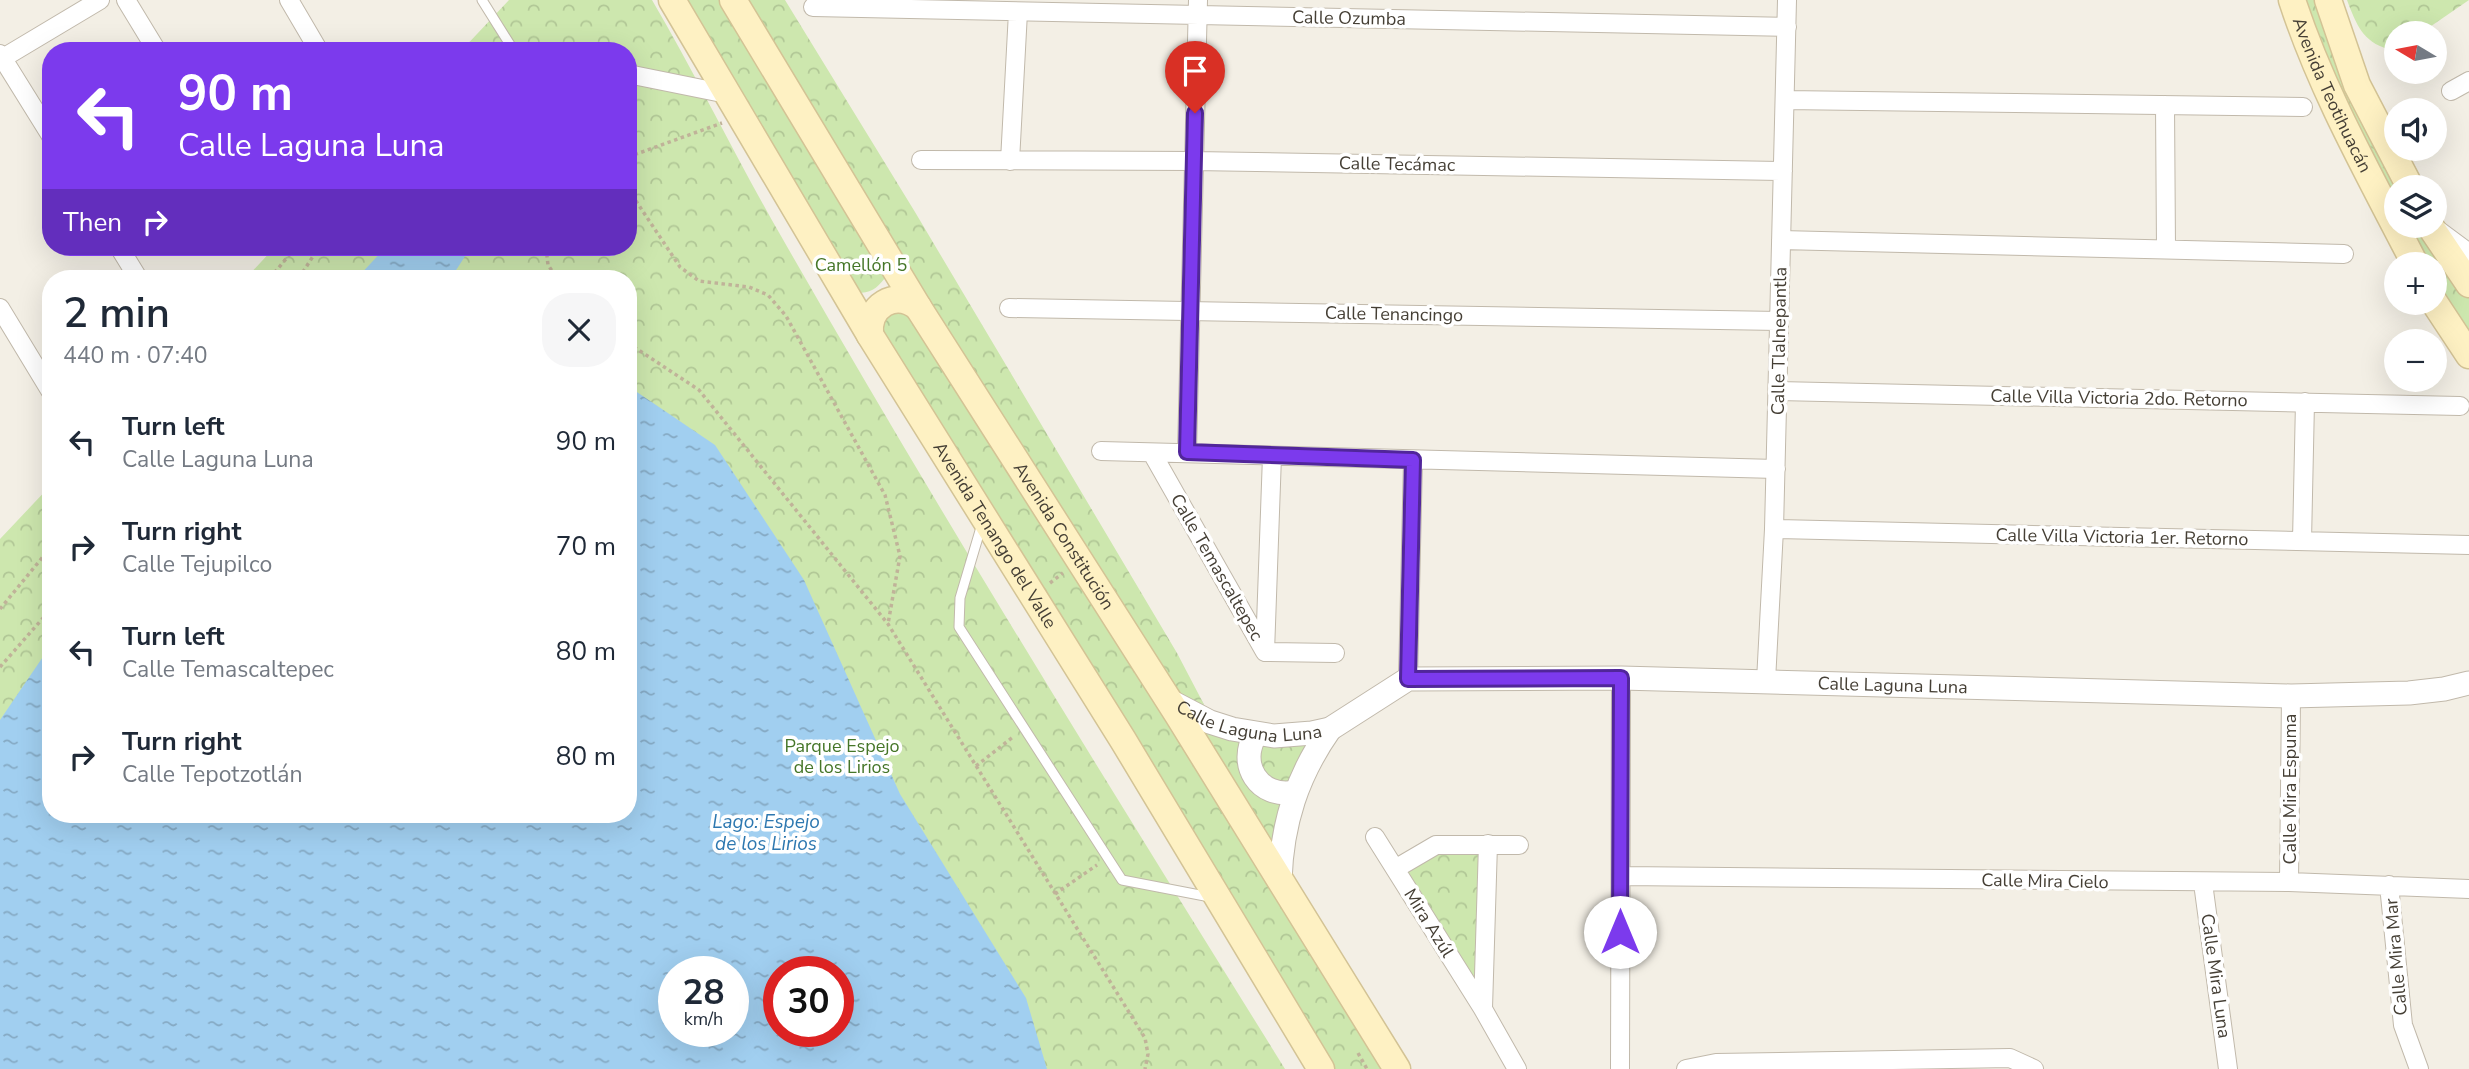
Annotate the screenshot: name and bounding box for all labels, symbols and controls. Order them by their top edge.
street label: Calle Ozumba [1292,5,1406,31]
street label: Avenida Teotihuacán [2287,14,2377,177]
north arrow [2384,21,2446,84]
map controls [2384,21,2447,392]
pin [1165,41,1225,113]
icon: arrive [1176,52,1214,90]
text: 90 m [178,60,293,127]
icon: left [63,70,154,161]
button: sound [2384,98,2447,161]
text: Calle Laguna Luna [178,124,445,167]
street label: Calle Tecámac [1339,151,1455,177]
button: layers [2384,175,2447,238]
icon: right [136,203,174,241]
text: Then [63,205,122,240]
button: + [2384,252,2447,315]
park label: Camellón 5 [815,253,907,277]
street label: Calle Tlalnepantla [1766,267,1792,415]
text: 2 min [63,285,170,342]
button: close [542,293,616,367]
street label: Calle Tenancingo [1325,301,1463,327]
button: − [2384,329,2447,392]
text: 440 m · 07:40 [63,340,208,371]
street label: Calle Villa Victoria 2do. Retorno [1990,384,2248,412]
text: Turn left [122,409,225,444]
icon: left [63,423,101,461]
text: 90 m [556,424,616,459]
street label: Avenida Tenango del Valle [928,437,1062,633]
text: Calle Laguna Luna [122,444,314,475]
street label: Avenida Constitución [1008,458,1120,614]
street label: Calle Temascaltepec [1165,489,1269,645]
text: Turn right [122,514,241,549]
street label: Calle Villa Victoria 1er. Retorno [1995,523,2249,551]
icon: right [63,528,101,566]
text: 70 m [556,529,616,564]
text: Calle Tejupilco [122,549,272,580]
text: Turn left [122,619,225,654]
icon: left [63,633,101,671]
text: 80 m [556,634,616,669]
text: Calle Temascaltepec [122,654,334,685]
street label: Calle Laguna Luna [1817,671,1968,699]
street label: Calle Laguna Luna [1172,694,1324,748]
street label: Calle Mira Espuma [2278,714,2302,864]
text: Turn right [122,724,241,759]
park label: Parque Espejo de los Lirios [785,734,899,779]
icon: right [63,738,101,776]
text: 80 m [556,739,616,774]
text: Calle Tepotzotlán [122,759,303,790]
water label: Lago: Espejo de los Lirios [712,809,820,857]
street label: Calle Mira Cielo [1981,868,2109,894]
street label: Mira Azúl [1398,884,1460,963]
position arrow [1583,895,1657,969]
street label: Calle Mira Mar [2379,897,2413,1017]
street label: Calle Mira Luna [2195,912,2237,1040]
speed limit sign: 30 [763,956,854,1047]
text: 28 [682,969,725,1016]
text: km/h [684,1007,723,1031]

